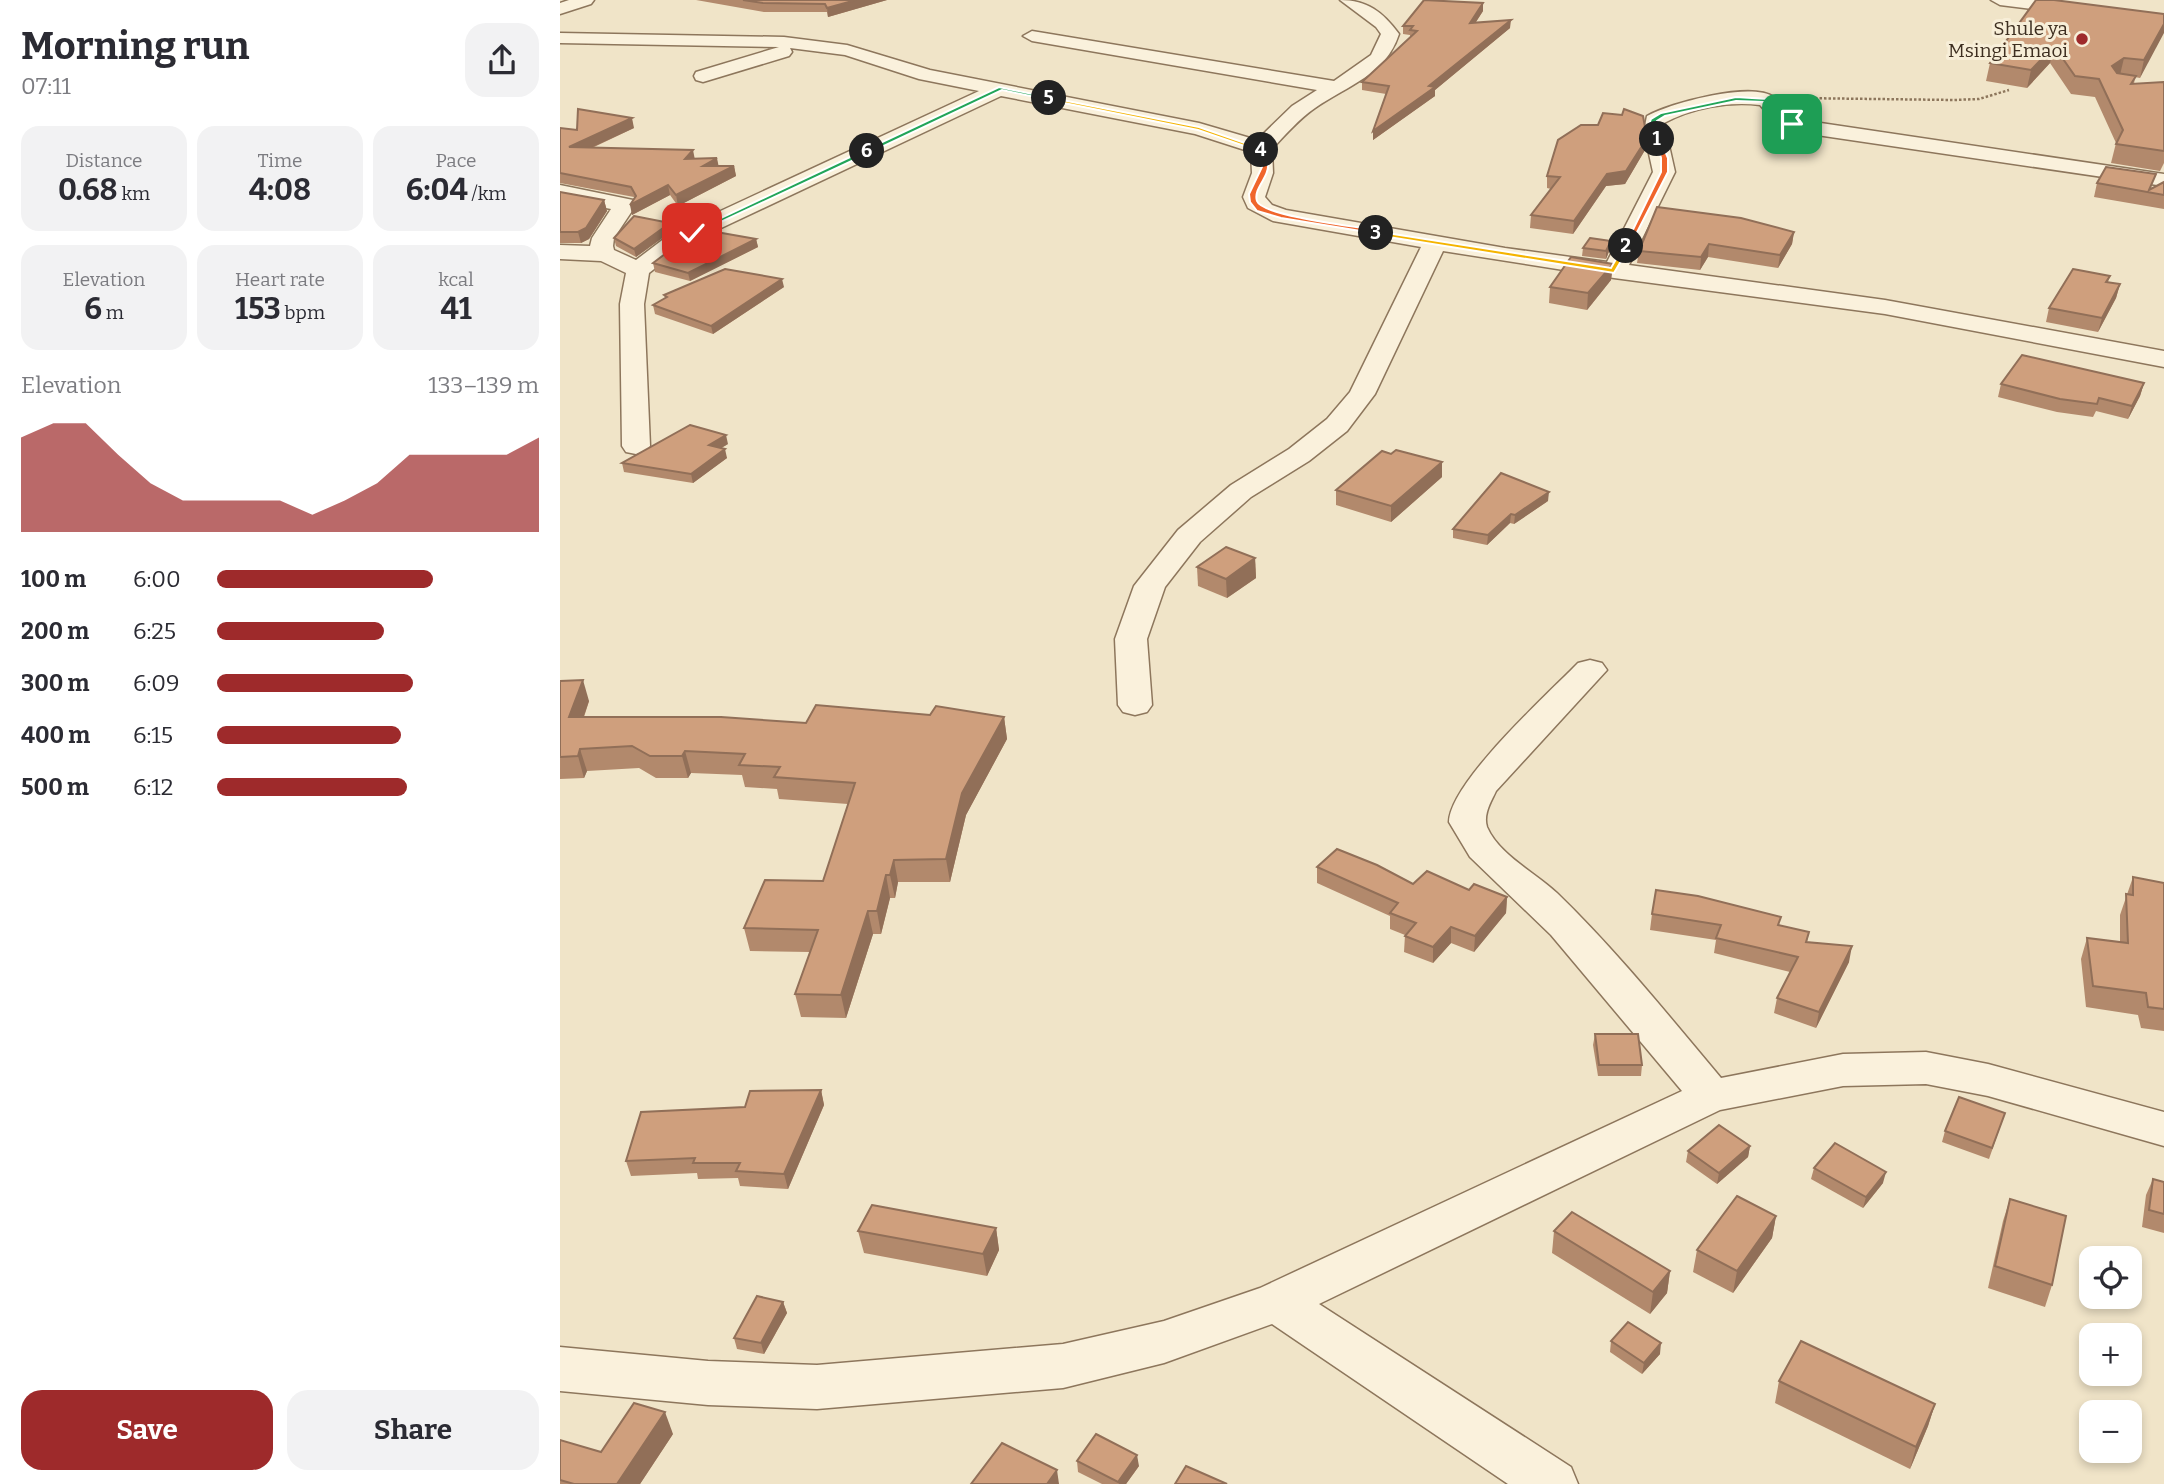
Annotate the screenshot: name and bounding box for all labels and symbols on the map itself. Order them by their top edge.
place label: Shule ya Msingi Emaoi [1948,17,2069,62]
marker: Shule ya Msingi Emaoi [2074,31,2090,47]
pin: 5 [1032,80,1066,116]
pin [1762,94,1822,154]
pin: 1 [1640,122,1674,156]
pin: 4 [1244,132,1278,168]
pin: 6 [850,134,884,168]
pin [662,203,722,263]
pin: 3 [1358,216,1394,250]
pin: 2 [1608,229,1644,264]

